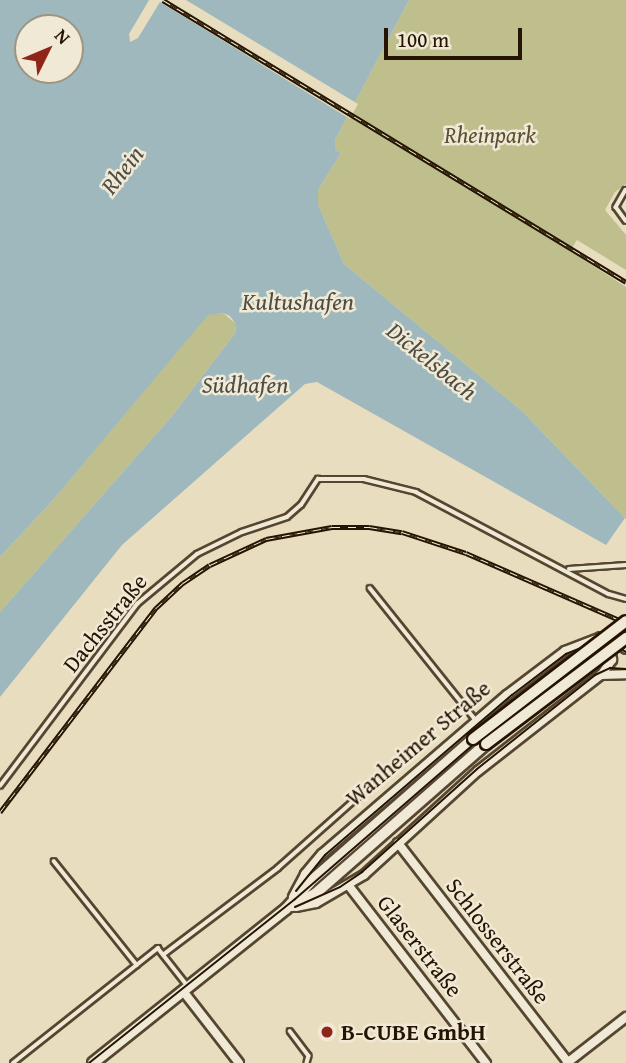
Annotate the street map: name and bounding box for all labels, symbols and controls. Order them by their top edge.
north arrow [14,14,84,84]
scale bar [388,14,526,58]
text: N [48,22,77,50]
text: 100 m [397,24,449,55]
park label: Rheinpark [444,121,536,149]
water label: Rhein [94,140,150,200]
water label: Kultushafen [242,288,354,316]
water label: Dickelsbach [381,316,483,406]
water label: Südhafen [202,371,288,399]
street label: Dachsstraße [57,568,153,678]
street label: Wanheimer Straße [340,674,496,812]
street label: Schlosserstraße [440,872,556,1010]
street label: Glaserstraße [372,889,468,1003]
place label: B-CUBE GmbH [341,1018,486,1046]
marker: B-CUBE GmbH [319,1024,335,1040]

